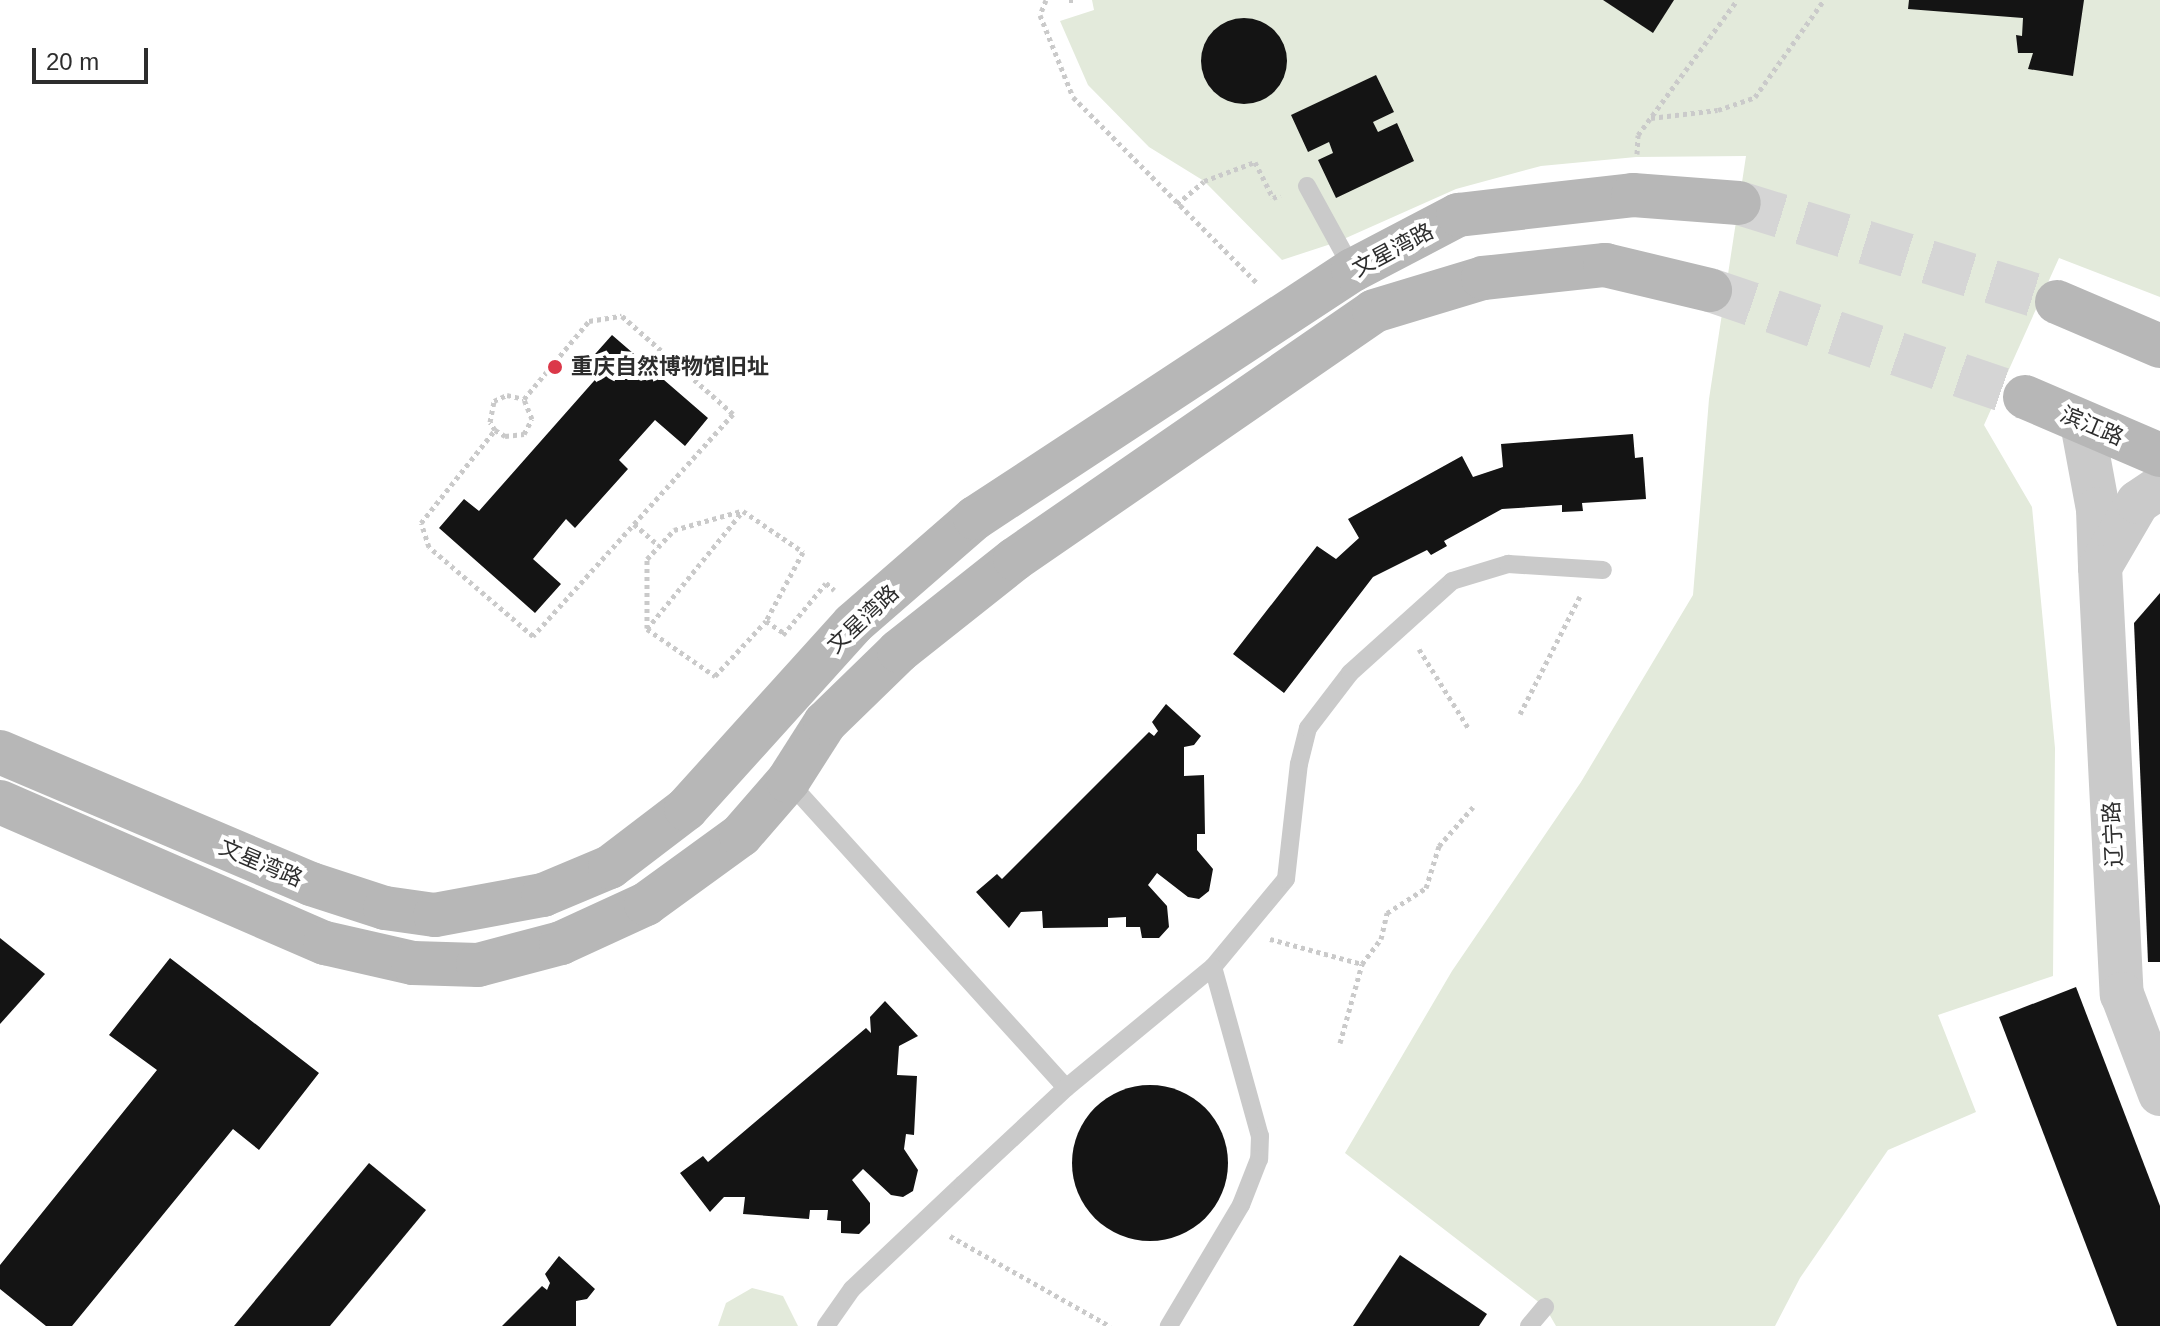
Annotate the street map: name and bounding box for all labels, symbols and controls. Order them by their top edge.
scale bar [36,32,152,82]
text: 20 m [46,48,99,75]
street label: 文星湾路 [1348,218,1438,282]
place label: 重庆自然博物馆旧址 [571,354,769,380]
marker: 重庆自然博物馆旧址 [546,358,564,376]
street label: 滨江路 [2056,401,2128,451]
street label: 文星湾路 [822,579,904,659]
street label: 辽宁路 [2098,800,2128,868]
street label: 文星湾路 [215,834,307,892]

